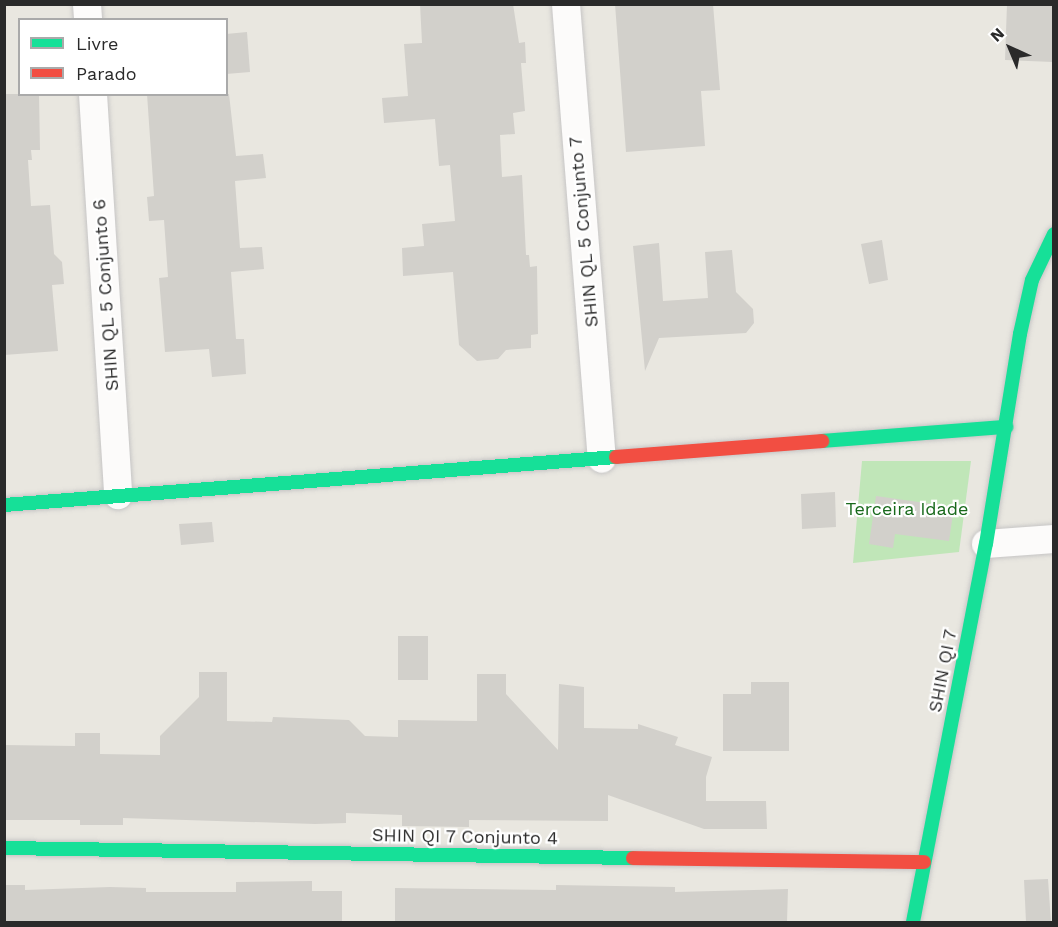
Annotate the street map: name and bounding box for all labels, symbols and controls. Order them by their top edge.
legend [18,18,228,96]
north arrow [980,18,1040,78]
text: N [986,24,1008,46]
text: Livre [76,33,118,54]
text: Parado [76,63,137,84]
street label: SHIN QL 5 Conjunto 7 [565,135,603,329]
street label: SHIN QL 5 Conjunto 6 [88,198,124,392]
park label: Terceira Idade [845,498,969,520]
street label: SHIN QI 7 [924,627,962,715]
street label: SHIN QI 7 Conjunto 4 [371,825,559,849]

